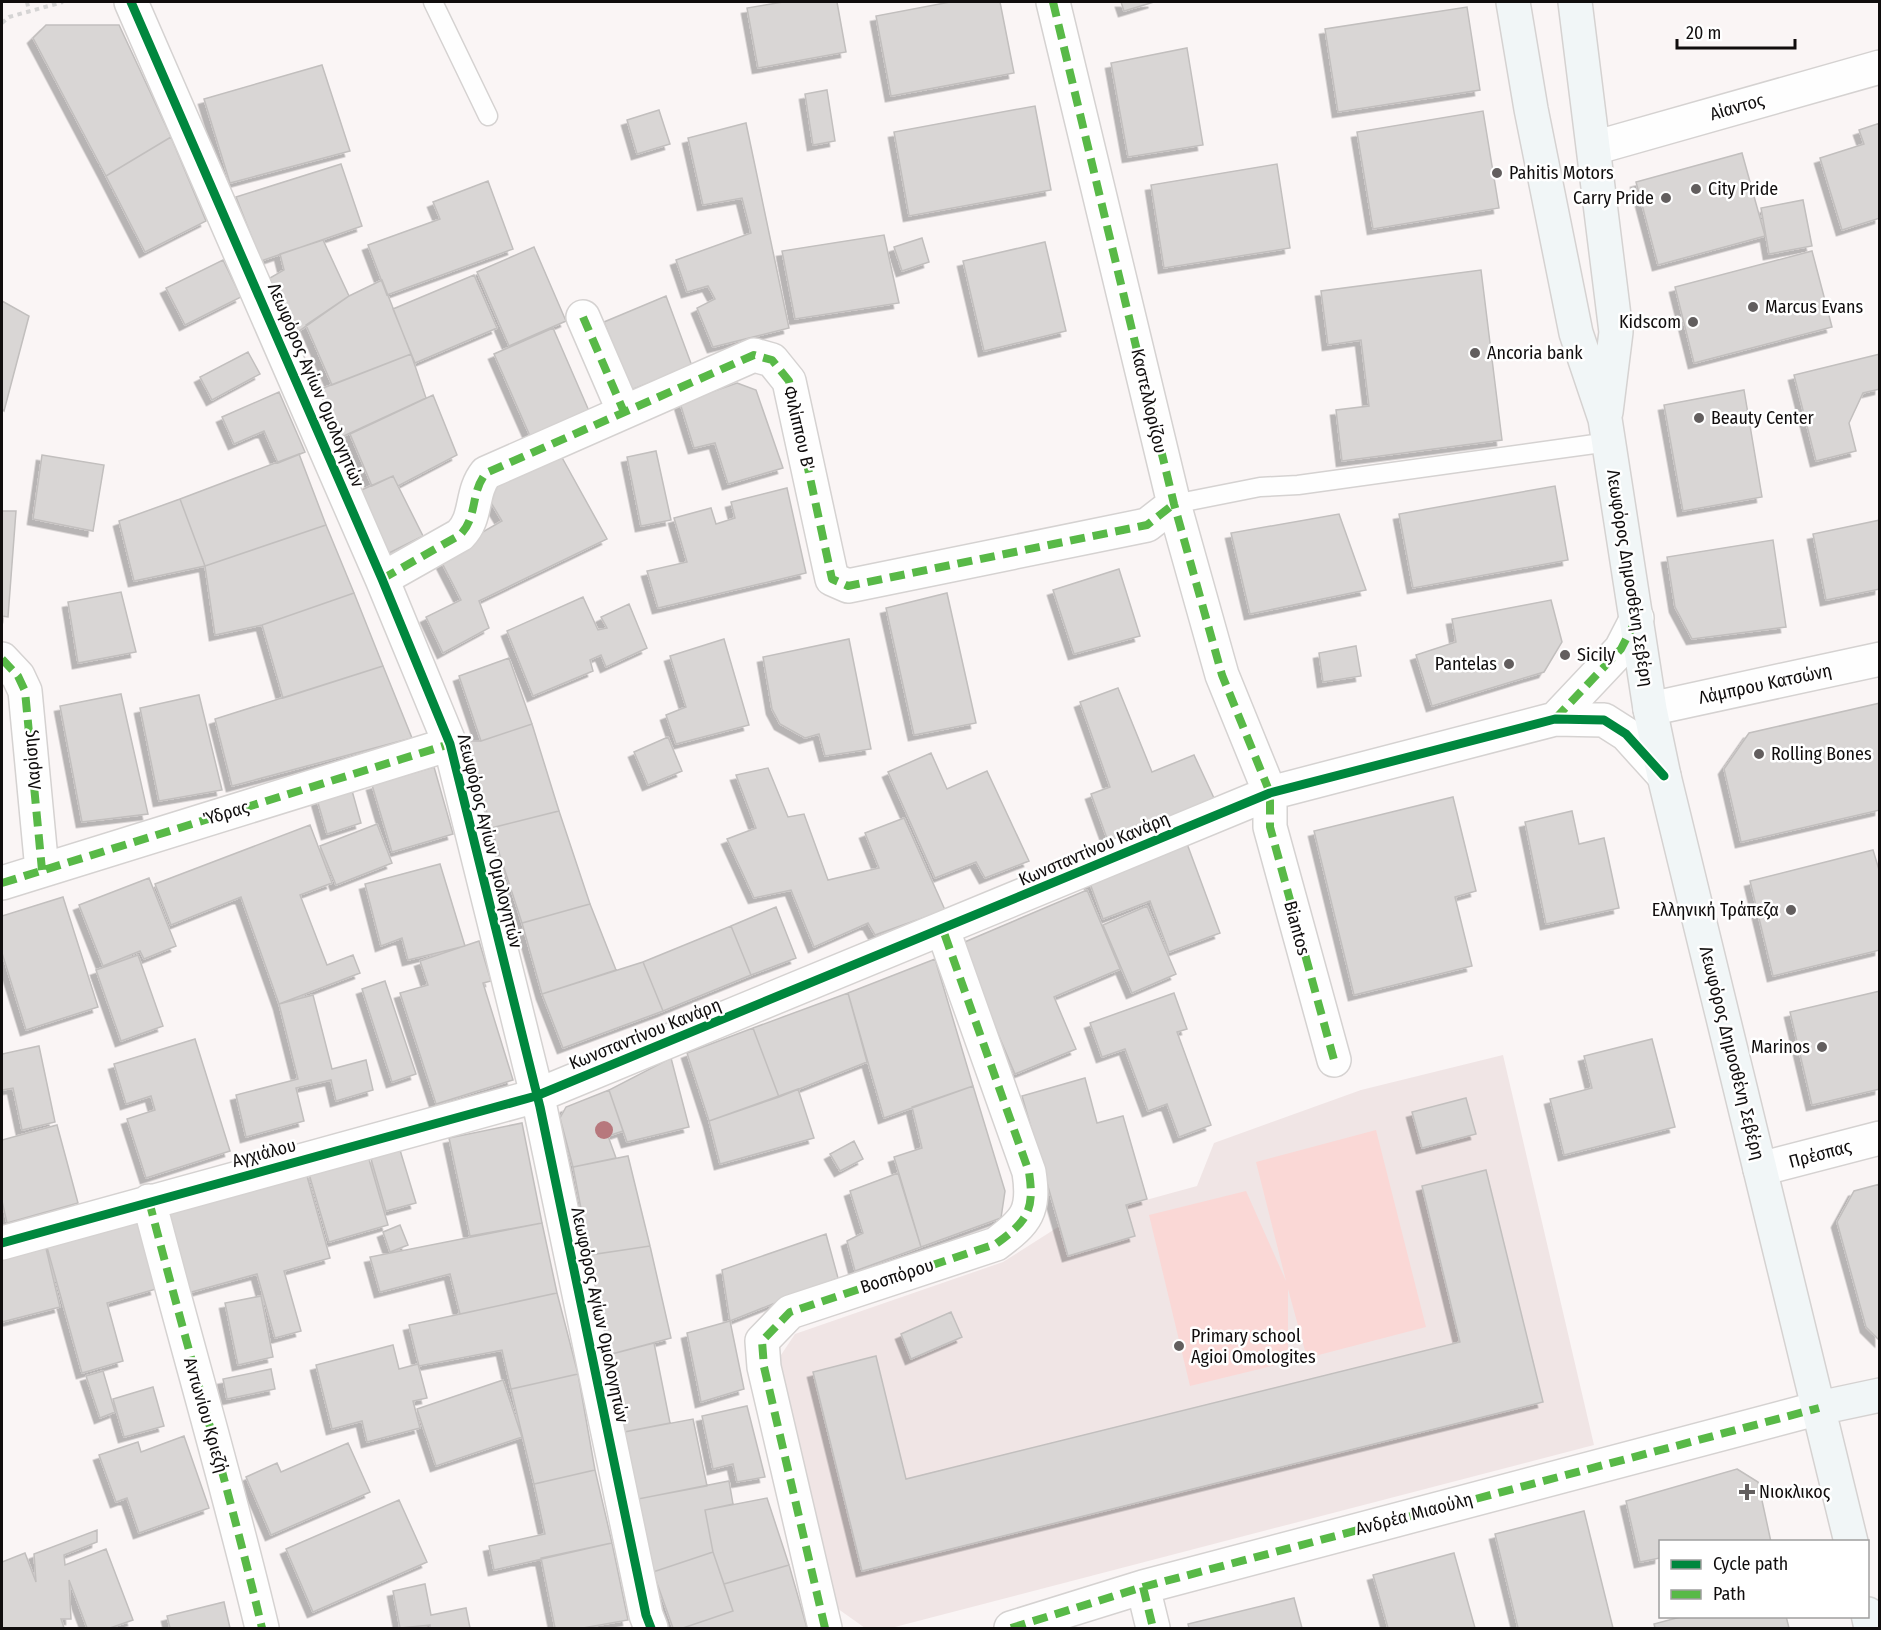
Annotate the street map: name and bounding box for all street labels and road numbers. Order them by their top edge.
street label: Αίαντος [1707,89,1767,125]
street label: Λεωφόρος Αγίων Ομολογητών [263,279,369,491]
street label: Καστελλορίζου [1126,347,1172,455]
street label: Φιλίππου Β' [779,384,819,472]
street label: Λεωφόρος Δημοσθένη Σεβέρη [1602,468,1658,688]
street label: Λάμπρου Κατσώνη [1696,659,1834,709]
street label: Λαρίσης [18,729,46,791]
street label: Λεωφόρος Αγίων Ομολογητών [453,732,527,950]
street label: Ύδρας [200,796,252,830]
street label: Κωνσταντίνου Κανάρη [1015,807,1173,891]
street label: Biantos [1279,898,1315,958]
street label: Λεωφόρος Δημοσθένη Σεβέρη [1695,944,1769,1162]
street label: Κωνσταντίνου Κανάρη [566,994,724,1074]
street label: Αγχιάλου [230,1134,298,1172]
street label: Πρέσπας [1786,1135,1854,1173]
street label: Λεωφόρος Αγίων Ομολογητών [566,1205,634,1425]
street label: Βοσπόρου [857,1254,937,1298]
street label: Αντωνίου Κριεζή [179,1355,233,1475]
street label: Ανδρέα Μιαούλη [1353,1488,1475,1540]

